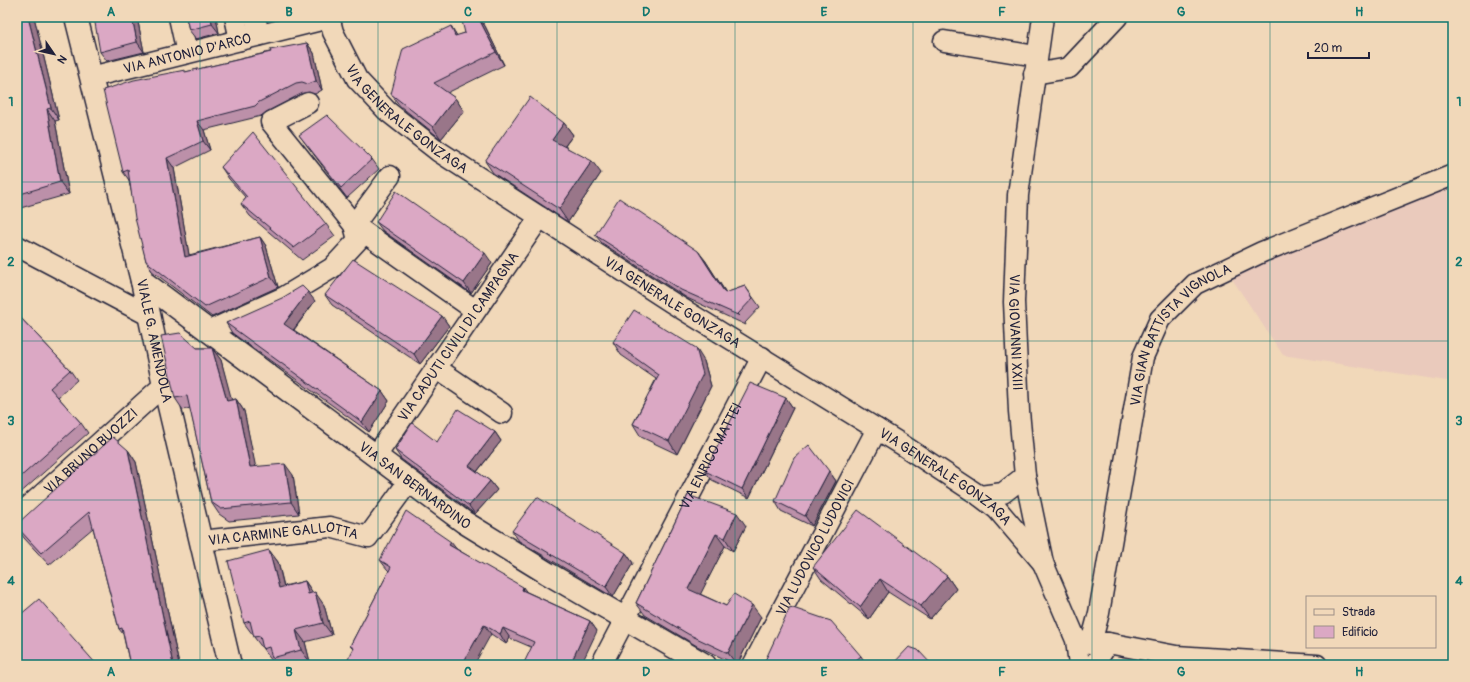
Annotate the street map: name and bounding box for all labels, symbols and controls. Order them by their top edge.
text: A [107,4,116,20]
text: B [285,4,293,20]
text: C [464,4,472,20]
text: D [642,4,650,20]
text: E [821,4,828,20]
text: F [998,4,1006,20]
text: G [1177,4,1186,20]
text: H [1355,4,1363,20]
street label: VIA ANTONIO D'ARCO [122,30,253,78]
north arrow [34,34,74,74]
scale bar [1308,34,1369,60]
text: 20 m [1314,41,1343,56]
text: N [54,53,69,66]
street label: VIA GENERALE GONZAGA [342,62,471,177]
text: 1 [8,94,14,110]
text: 1 [1456,94,1462,110]
street label: VIA CADUTI CIVILI DI CAMPAGNA [394,249,523,425]
street label: VIA GENERALE GONZAGA [601,253,744,352]
text: 2 [7,254,15,270]
text: 2 [1455,254,1463,270]
street label: VIA GIAN BATTISTA VIGNOLA [1127,260,1234,407]
street label: VIA GIOVANNI XXIII [1005,273,1026,391]
street label: VIALE G. AMENDOLA [133,277,176,404]
street label: VIA ENRICO MATTEI [676,400,746,513]
street label: VIA BRUNO BUOZZI [41,405,141,498]
text: 3 [7,413,15,429]
text: 3 [1455,413,1463,429]
street label: VIA GENERALE GONZAGA [876,425,1015,529]
street label: VIA SAN BERNARDINO [355,438,474,533]
street label: VIA LUDOVICO LUDOVICI [773,476,858,619]
street label: VIA CARMINE GALLOTTA [207,518,360,549]
text: 4 [7,573,15,589]
text: 4 [1455,573,1463,589]
legend [1306,596,1436,648]
text: Strada [1342,605,1376,620]
text: Edificio [1342,625,1378,640]
text: A [107,664,116,680]
text: B [285,664,293,680]
text: C [464,664,472,680]
text: D [642,664,650,680]
text: E [821,664,828,680]
text: F [998,664,1006,680]
text: G [1177,664,1186,680]
text: H [1355,664,1363,680]

